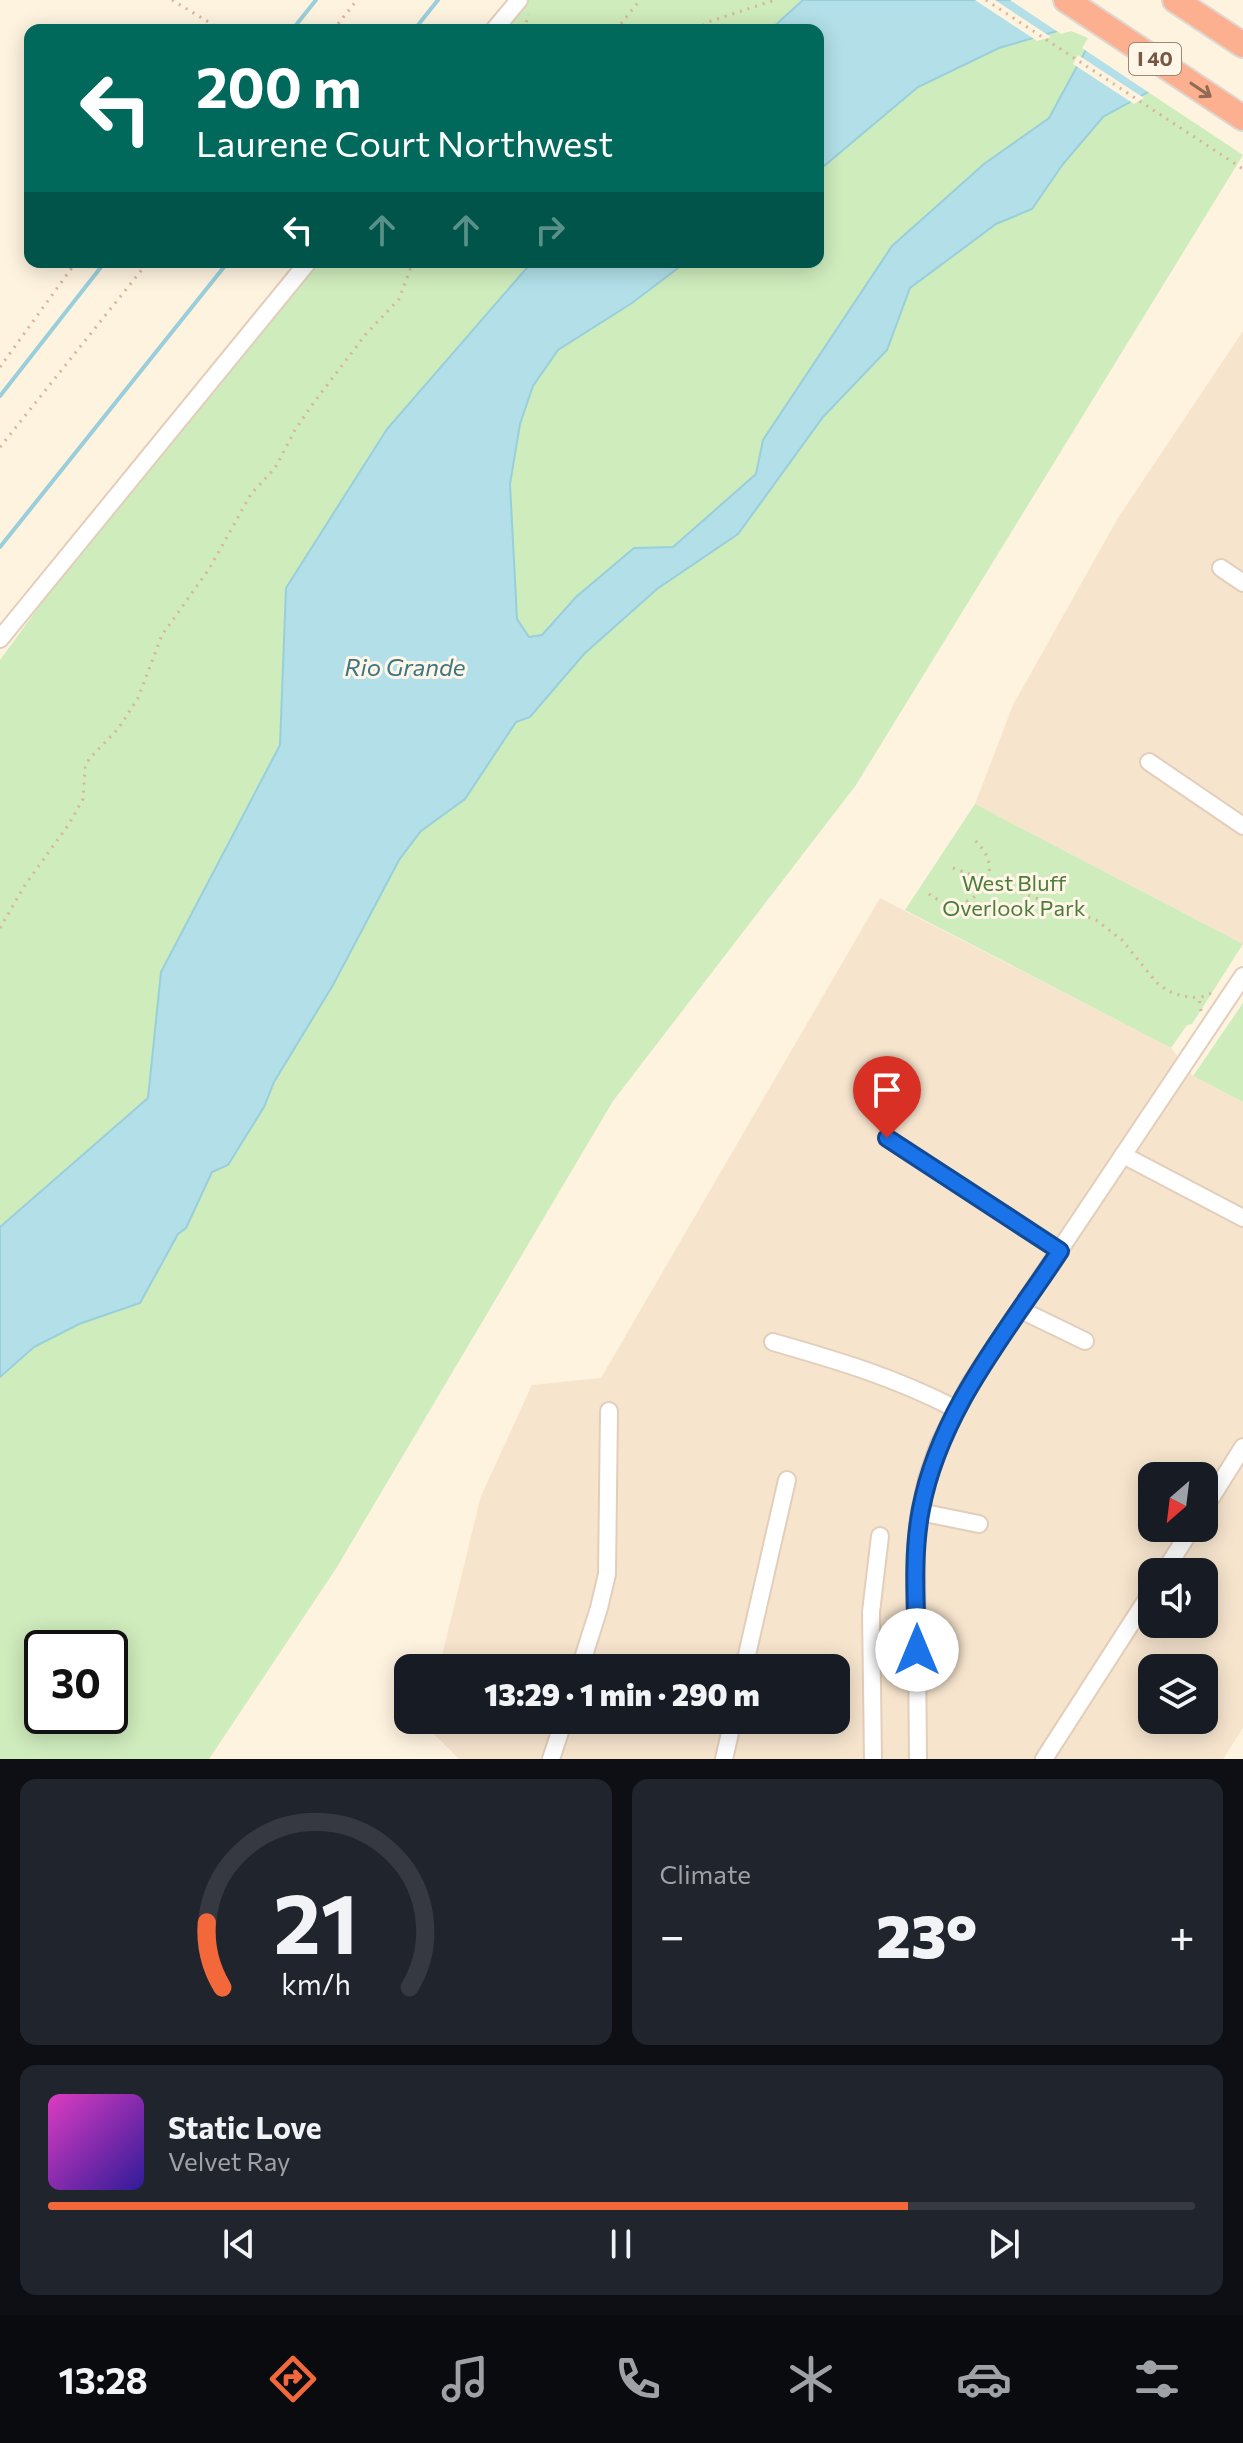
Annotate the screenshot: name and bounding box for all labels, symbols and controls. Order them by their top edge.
road number: I 40 [1129,43,1181,75]
text: 200 m [196,51,362,120]
icon: left [64,56,168,160]
one-way arrow [1190,82,1212,98]
text: Laurene Court Northwest [196,120,613,164]
icon: left [276,208,320,252]
icon: ahead [360,208,404,252]
icon: ahead [444,208,488,252]
icon: right [528,208,572,252]
water label: Rio Grande [345,652,466,681]
park label: West Bluff Overlook Park [942,869,1086,921]
pin [853,1056,921,1138]
icon: arrive [865,1068,909,1112]
north arrow [1138,1462,1218,1542]
map controls [1138,1462,1218,1734]
button: sound [1138,1558,1218,1638]
position arrow [875,1608,959,1692]
speed limit sign: 30 [24,1630,128,1734]
button: layers [1138,1654,1218,1734]
text: 13:29 · 1 min · 290 m [484,1675,760,1712]
text: Climate [660,1858,751,1889]
text: 21 [273,1869,358,1971]
text: 23° [876,1897,977,1970]
text: − [660,1907,685,1961]
text: + [1169,1907,1195,1961]
text: km/h [281,1966,351,2001]
text: Static Love [168,2108,322,2145]
text: Velvet Ray [168,2145,291,2176]
icon: previous [217,2222,261,2266]
icon: pause [599,2222,643,2266]
icon: next [982,2222,1026,2266]
icon: directions [265,2351,321,2407]
icon: music [437,2351,493,2407]
icon: phone [610,2351,666,2407]
icon: climate [783,2351,839,2407]
icon: car [956,2351,1012,2407]
icon: filters [1129,2351,1185,2407]
text: 13:28 [58,2357,148,2401]

